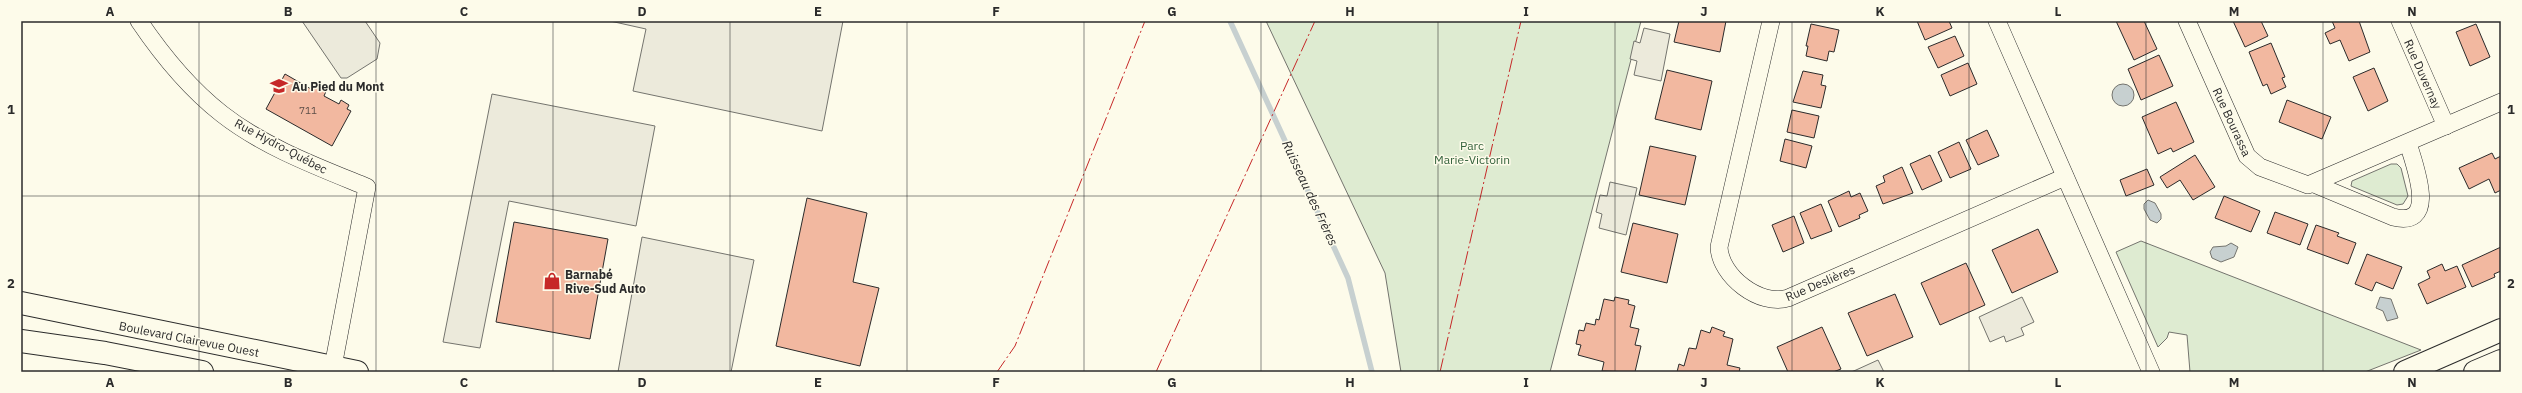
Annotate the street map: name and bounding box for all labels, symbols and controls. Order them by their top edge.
text: A [106,3,115,20]
text: B [284,3,293,20]
text: C [460,3,469,20]
text: D [637,3,647,20]
text: E [814,3,822,20]
text: F [992,3,1000,20]
text: G [1167,3,1177,20]
text: H [1345,3,1355,20]
text: I [1523,3,1529,20]
text: J [1700,3,1708,20]
text: K [1875,3,1885,20]
text: L [2055,3,2062,20]
text: M [2229,3,2239,20]
text: N [2407,3,2417,20]
street label: Rue Duvernay [2401,37,2445,111]
school or university icon: Au Pied du Mont [269,76,289,96]
place label: Au Pied du Mont [292,79,384,94]
street label: Rue Bourassa [2210,85,2255,159]
text: 1 [7,101,15,118]
text: 1 [2507,101,2515,118]
house number: 711 [299,104,317,117]
street label: Rue Hydro-Québec [232,115,330,177]
water label: Ruisseau des Frères [1278,138,1342,248]
park label: Parc Marie-Victorin [1434,138,1510,167]
street label: Rue Deslières [1783,262,1857,304]
place label: Barnabé Rive-Sud Auto [565,267,646,296]
shop icon: Barnabé Rive-Sud Auto [542,271,562,291]
text: 2 [7,275,15,292]
text: 2 [2507,275,2515,292]
street label: Boulevard Clairevue Ouest [118,318,260,360]
text: A [106,374,115,391]
text: B [284,374,293,391]
text: C [460,374,469,391]
text: D [637,374,647,391]
text: E [814,374,822,391]
text: F [992,374,1000,391]
text: G [1167,374,1177,391]
text: H [1345,374,1355,391]
text: I [1523,374,1529,391]
text: J [1700,374,1708,391]
text: K [1875,374,1885,391]
text: L [2055,374,2062,391]
text: M [2229,374,2239,391]
text: N [2407,374,2417,391]

